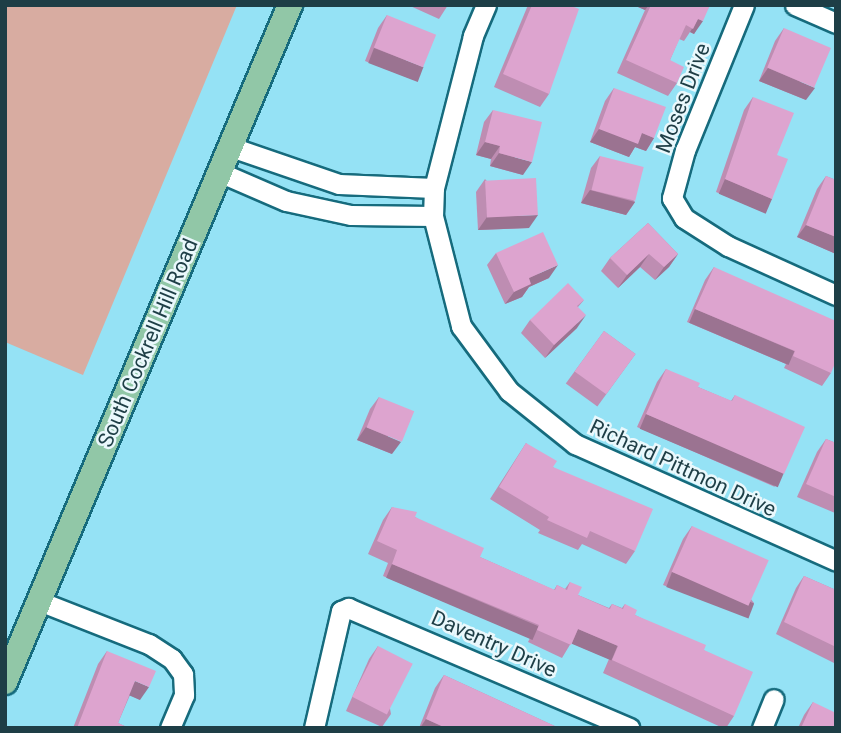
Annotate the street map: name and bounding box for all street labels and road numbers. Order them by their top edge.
street label: Moses Drive [651,40,715,156]
street label: South Cockrell Hill Road [93,235,203,451]
street label: Richard Pittmon Drive [586,414,780,522]
street label: Daventry Drive [428,605,560,683]

